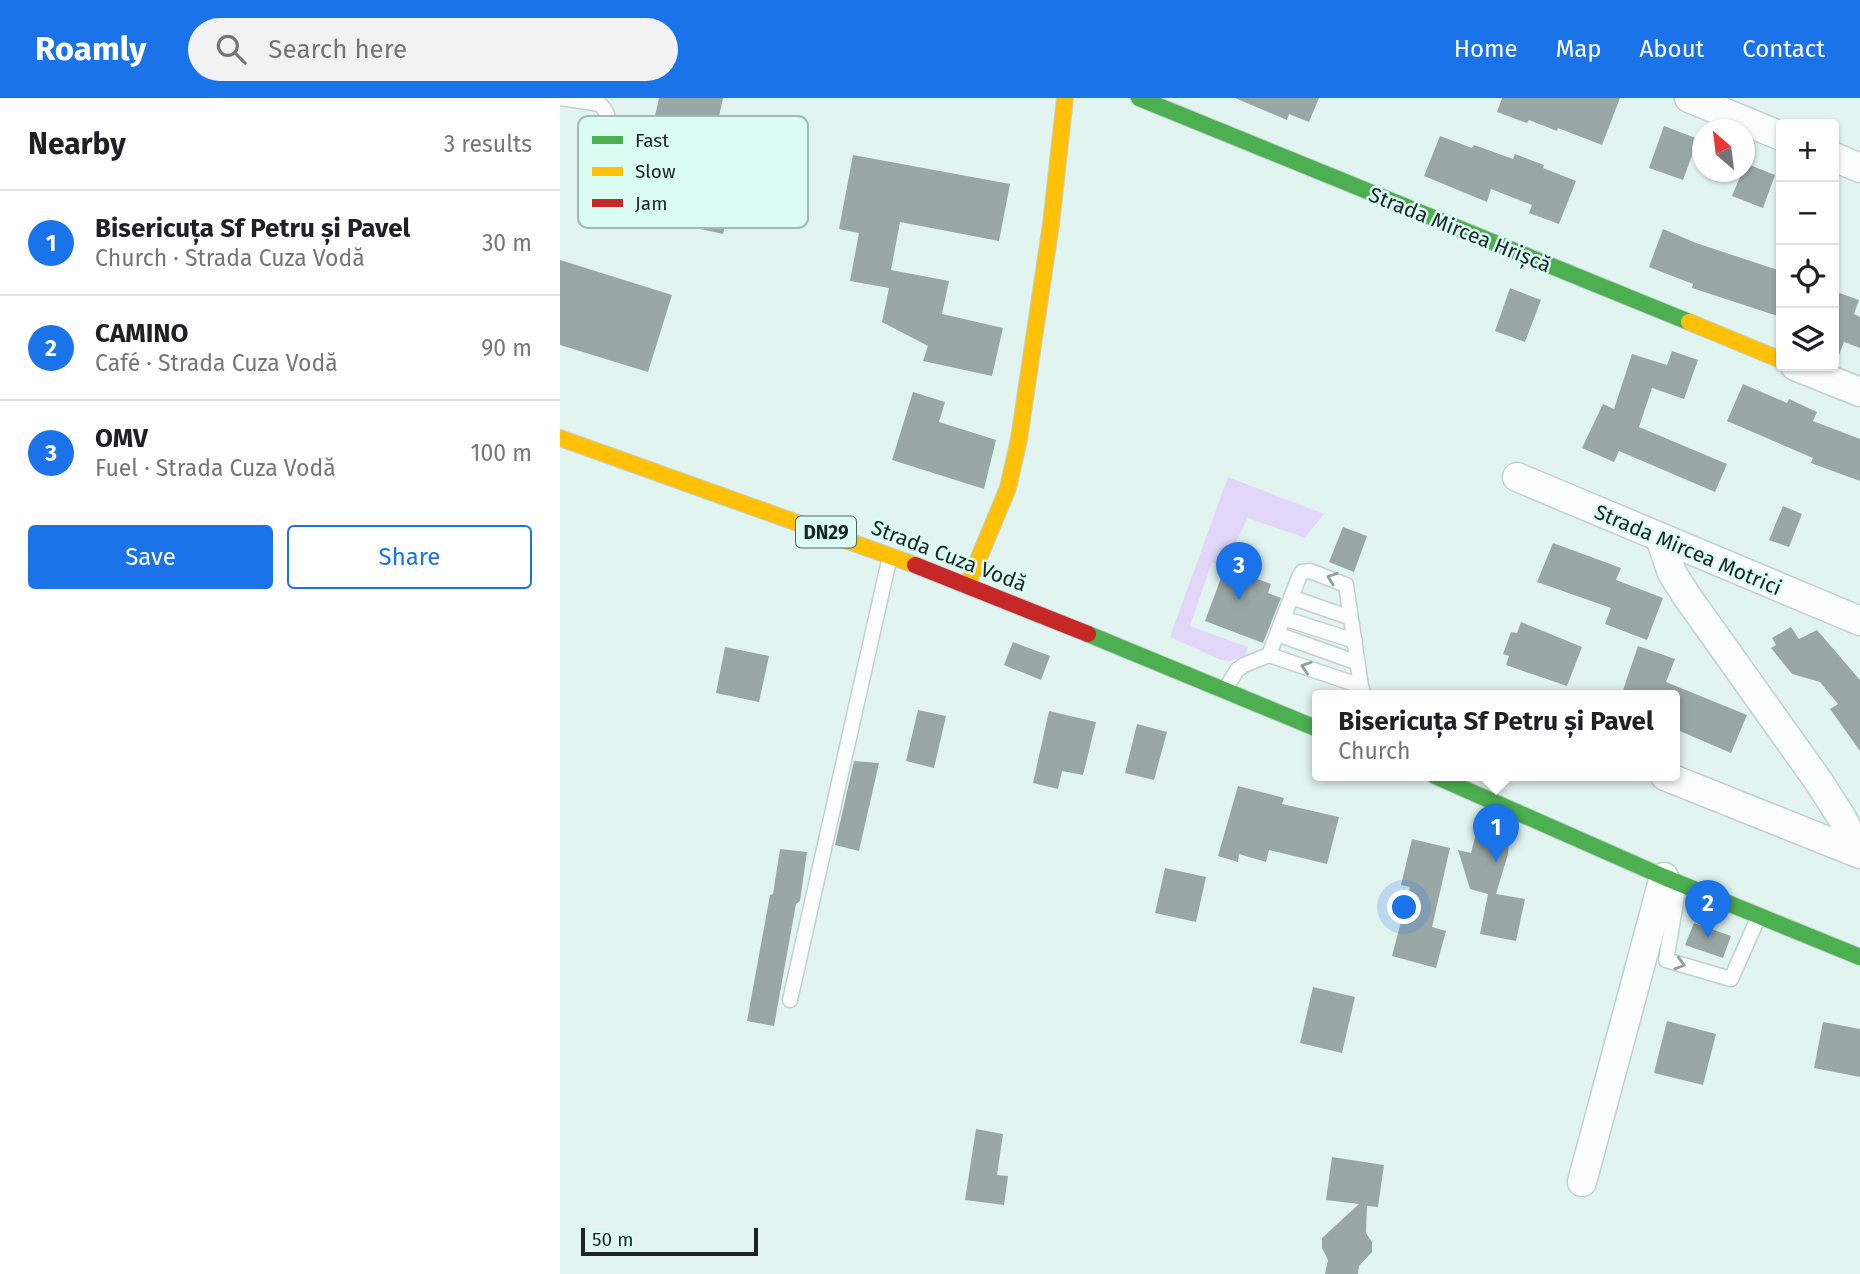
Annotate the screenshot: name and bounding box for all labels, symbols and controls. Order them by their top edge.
search box [188,18,678,81]
text: Roamly [35,29,146,69]
icon: search [212,30,250,68]
text: Search here [268,34,407,65]
text: Home [1454,35,1518,63]
text: Map [1556,35,1602,63]
text: About [1640,35,1704,63]
text: Contact [1742,35,1825,63]
legend [578,116,808,228]
north arrow [1692,119,1755,182]
map controls [1776,119,1839,371]
button: + [1776,119,1839,182]
text: Nearby [28,126,126,162]
text: Fast [635,129,669,152]
text: 3 results [444,130,532,158]
text: Slow [635,160,676,183]
street label: Strada Mircea Hrișcă [1365,182,1555,278]
button: − [1776,182,1839,245]
text: Jam [635,192,667,215]
text: Bisericuța Sf Petru și Pavel [95,213,410,244]
text: 1 [46,229,56,257]
text: 30 m [482,229,532,257]
text: Church · Strada Cuza Vodă [95,244,365,272]
button: locate [1776,245,1839,308]
button: layers [1776,308,1839,371]
text: CAMINO [95,318,189,349]
text: 2 [45,334,57,362]
text: 90 m [481,334,532,362]
text: Café · Strada Cuza Vodă [95,349,338,377]
text: OMV [95,423,148,454]
text: 3 [45,439,57,467]
text: 100 m [471,439,532,467]
text: Fuel · Strada Cuza Vodă [95,454,336,482]
street label: Strada Mircea Motrici [1590,499,1786,601]
street label: Strada Cuza Vodă [868,514,1030,598]
road number: DN29 [796,516,856,547]
button: Save [28,525,273,589]
button: Share [287,525,532,589]
pin: 3 [1216,542,1262,600]
one-way arrow [1327,573,1339,587]
one-way arrow [1301,661,1313,675]
popup [1312,690,1680,781]
text: Bisericuța Sf Petru și Pavel [1338,706,1654,737]
text: Church [1338,737,1411,765]
pin: 1 [1473,804,1519,862]
pin: 2 [1685,880,1731,938]
your location [1387,890,1421,924]
one-way arrow [1674,955,1686,970]
scale bar [581,1225,758,1257]
text: 50 m [592,1228,633,1251]

